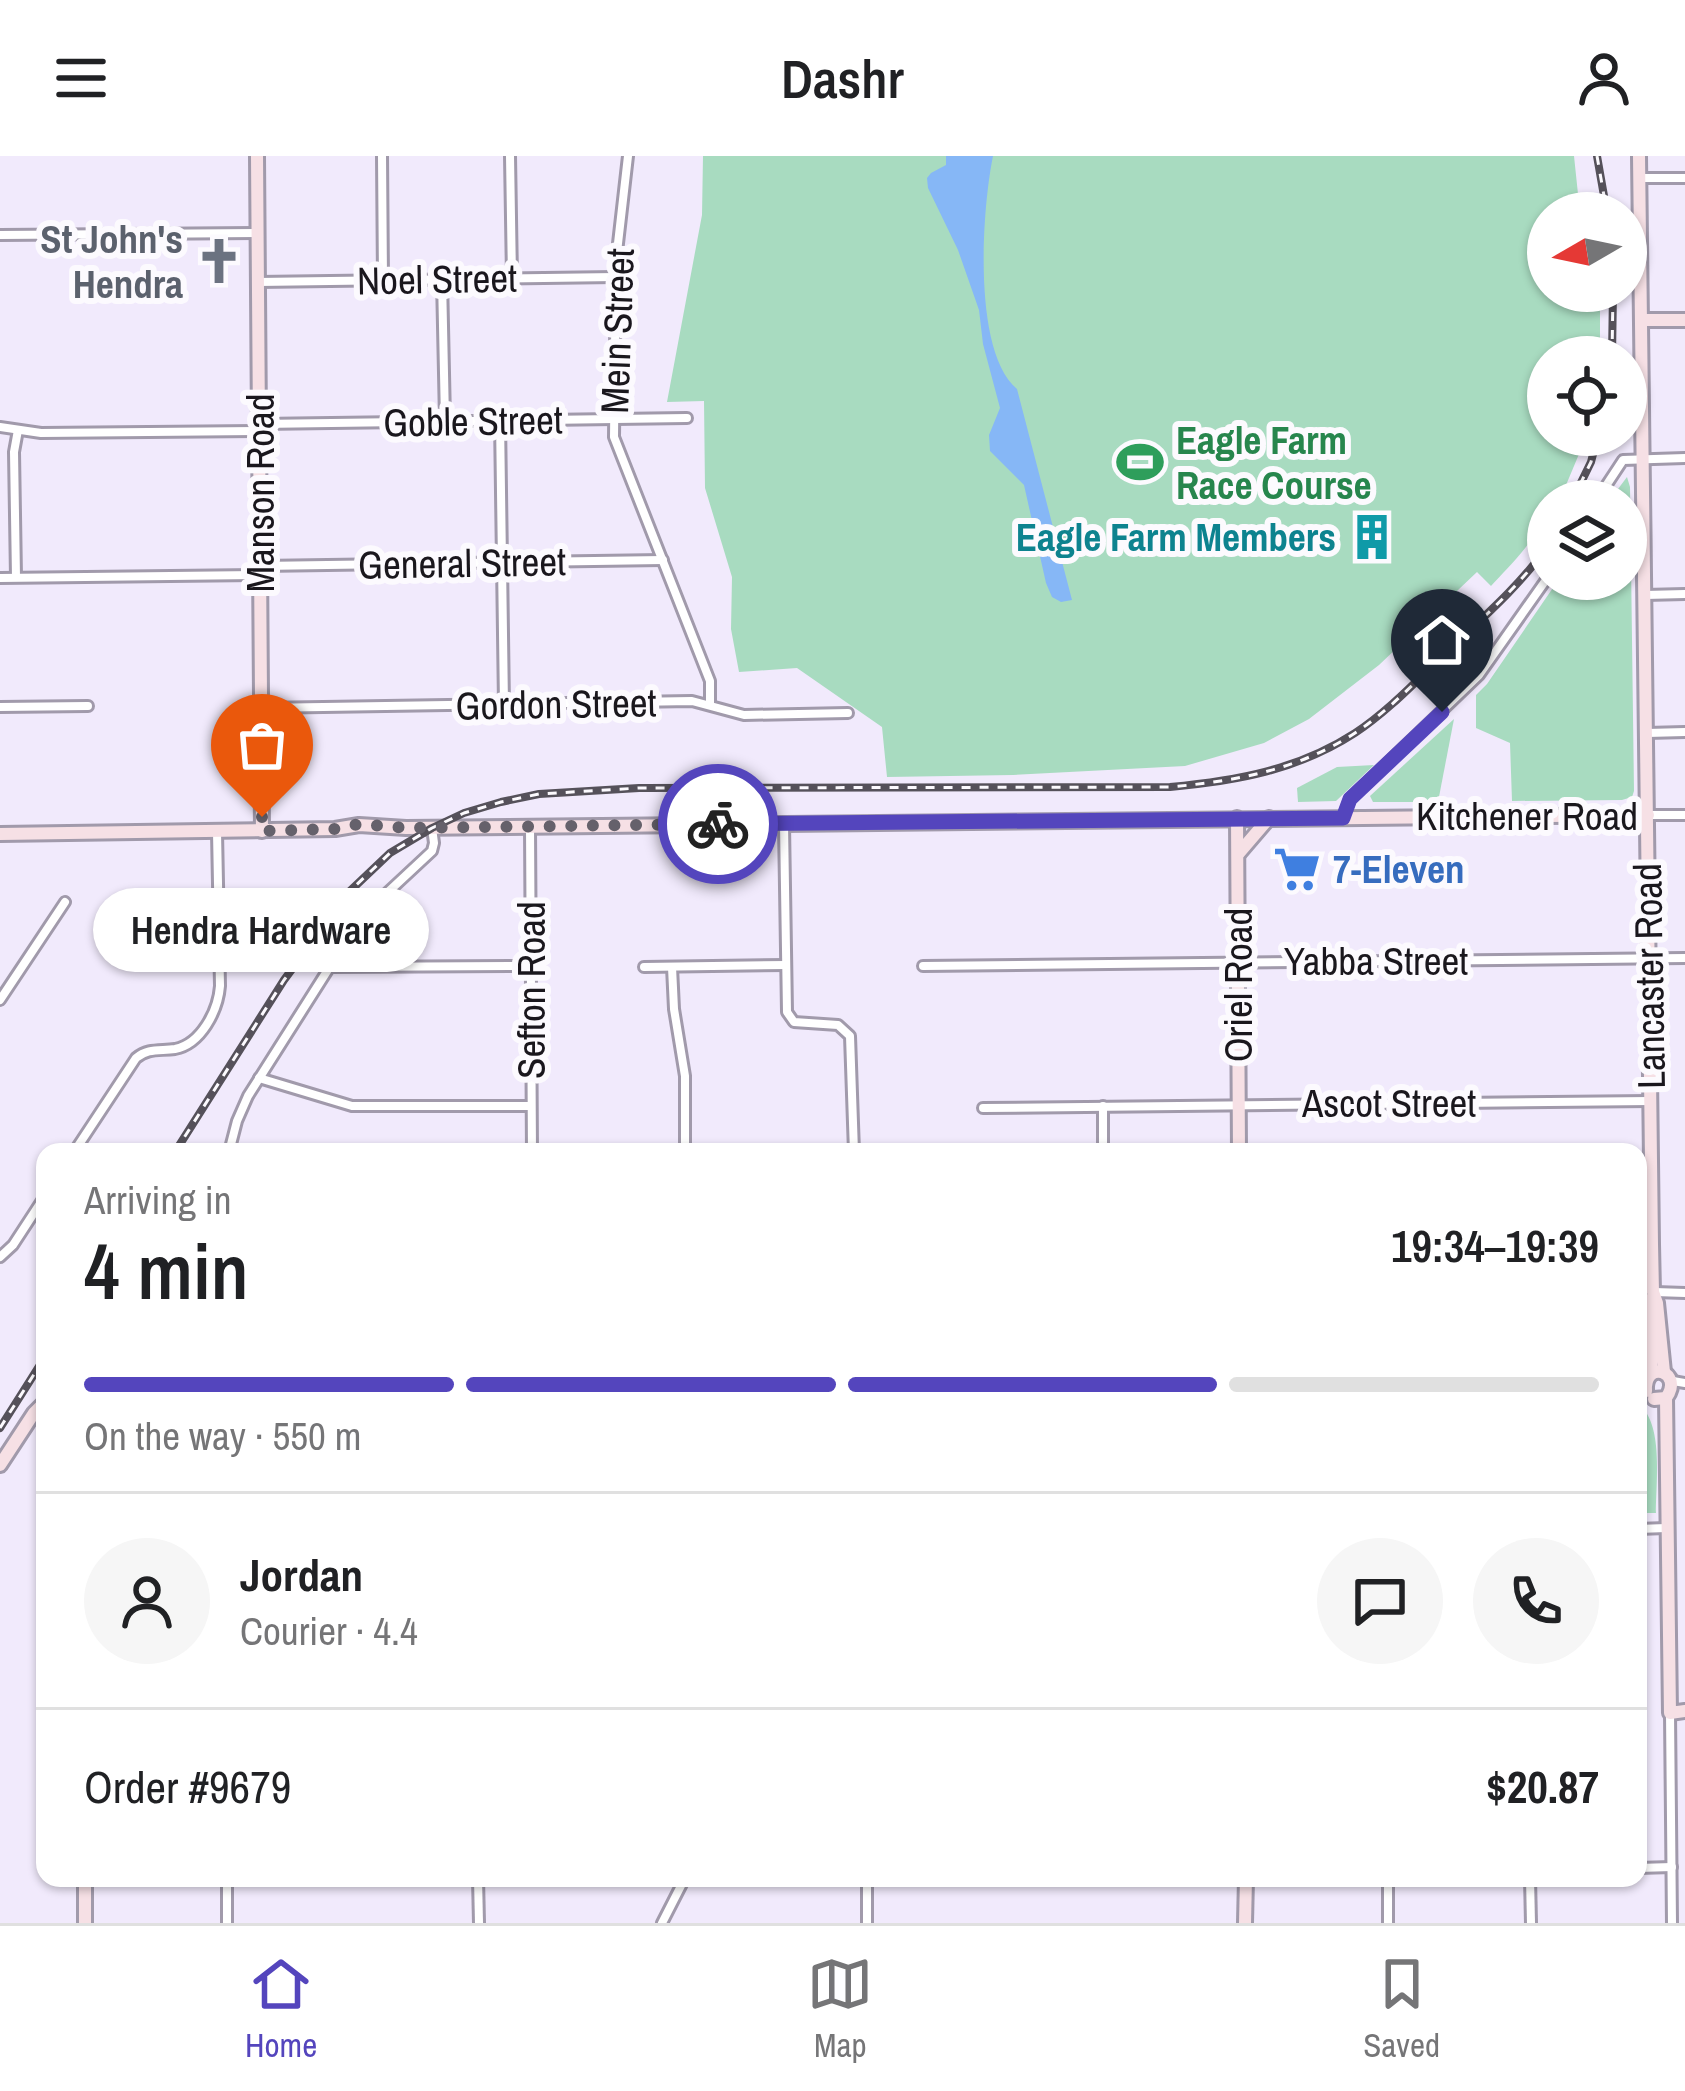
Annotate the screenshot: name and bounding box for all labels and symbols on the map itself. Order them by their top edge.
north arrow [1527,192,1647,312]
place label: St John's Hendra [40,213,183,310]
church icon: St John's Hendra [194,236,244,286]
street label: Mein Street [588,247,646,415]
street label: Noel Street [357,252,518,306]
street label: Manson Road [234,393,286,593]
street label: Goble Street [383,393,563,449]
place label: Eagle Farm Race Course [1176,414,1372,511]
sports icon: Eagle Farm Race Course [1115,437,1165,487]
place label: Eagle Farm Members [1016,511,1336,563]
building icon: Eagle Farm Members [1347,512,1397,562]
street label: General Street [358,535,567,591]
pin [1391,589,1493,712]
street label: Gordon Street [455,676,657,732]
pin [211,694,313,817]
courier [658,764,778,884]
street label: Kitchener Road [1416,790,1638,842]
place label: 7-Eleven [1333,843,1465,895]
supermarket icon: 7-Eleven [1272,844,1322,894]
street label: Lancaster Road [1621,863,1677,1089]
callout: Hendra Hardware [94,889,430,973]
street label: Sefton Road [505,901,557,1079]
street label: Oriel Road [1212,908,1264,1062]
street label: Yabba Street [1284,935,1468,987]
street label: Ascot Street [1301,1077,1476,1129]

